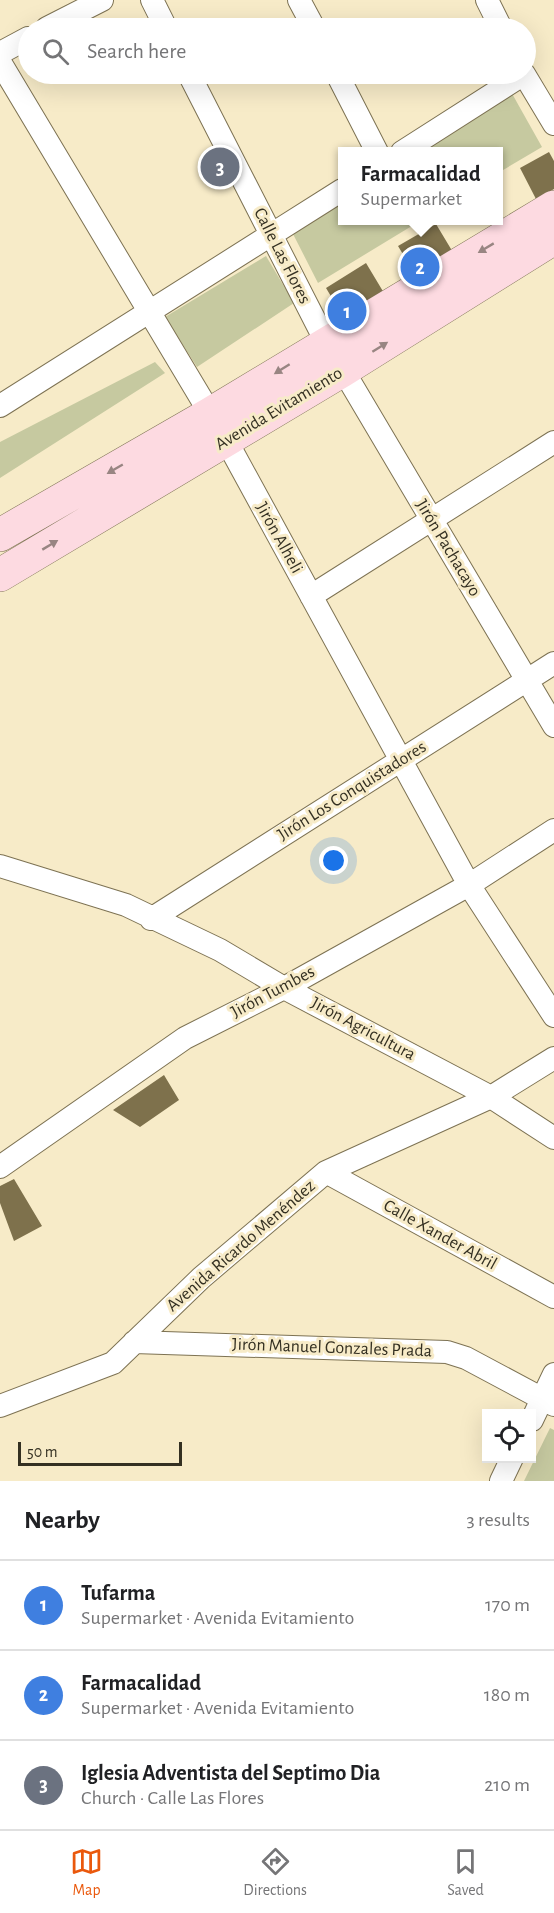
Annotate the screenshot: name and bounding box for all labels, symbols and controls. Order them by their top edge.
search box [18,18,536,84]
icon: search [39,35,72,68]
text: Search here [87,40,186,62]
pin: 3 [200,144,240,190]
popup [338,147,503,225]
text: Farmacalidad [360,163,481,185]
text: Supermarket [360,189,462,209]
street label: Calle Las Flores [250,205,314,307]
one-way arrow [477,242,494,252]
pin: 2 [400,244,440,290]
pin: 1 [328,288,366,334]
one-way arrow [372,342,388,353]
one-way arrow [274,363,290,374]
street label: Avenida Evitamiento [212,364,346,454]
one-way arrow [106,464,123,474]
street label: Jirón Pachacayo [412,496,484,600]
street label: Jirón Alheli [252,500,306,576]
one-way arrow [42,539,58,550]
street label: Jirón Los Conquistadores [275,738,429,844]
your location [319,846,348,875]
street label: Jirón Tumbes [228,963,318,1021]
street label: Jirón Agricultura [308,994,418,1064]
street label: Avenida Ricardo Menéndez [163,1177,319,1315]
street label: Calle Xander Abril [380,1197,500,1273]
street label: Jirón Manuel Gonzales Prada [232,1336,432,1360]
map controls [482,1409,536,1463]
button: locate [482,1409,536,1463]
scale bar [18,1439,182,1466]
text: 50 m [27,1444,58,1460]
text: Nearby [24,1507,100,1533]
text: 3 results [466,1510,530,1530]
text: Tufarma [81,1582,155,1604]
text: 1 [40,1595,47,1615]
text: 170 m [485,1595,530,1615]
text: Supermarket · Avenida Evitamiento [81,1608,354,1628]
text: Farmacalidad [81,1672,201,1694]
text: 2 [39,1685,48,1705]
text: 180 m [484,1685,530,1705]
text: Supermarket · Avenida Evitamiento [81,1698,354,1718]
text: Iglesia Adventista del Septimo Dia [81,1762,380,1784]
text: 3 [39,1775,48,1795]
text: 210 m [484,1775,530,1795]
text: Church · Calle Las Flores [81,1788,264,1808]
tab: Map [70,1845,103,1900]
tab: Directions [243,1845,307,1900]
tab: Saved [447,1845,484,1900]

